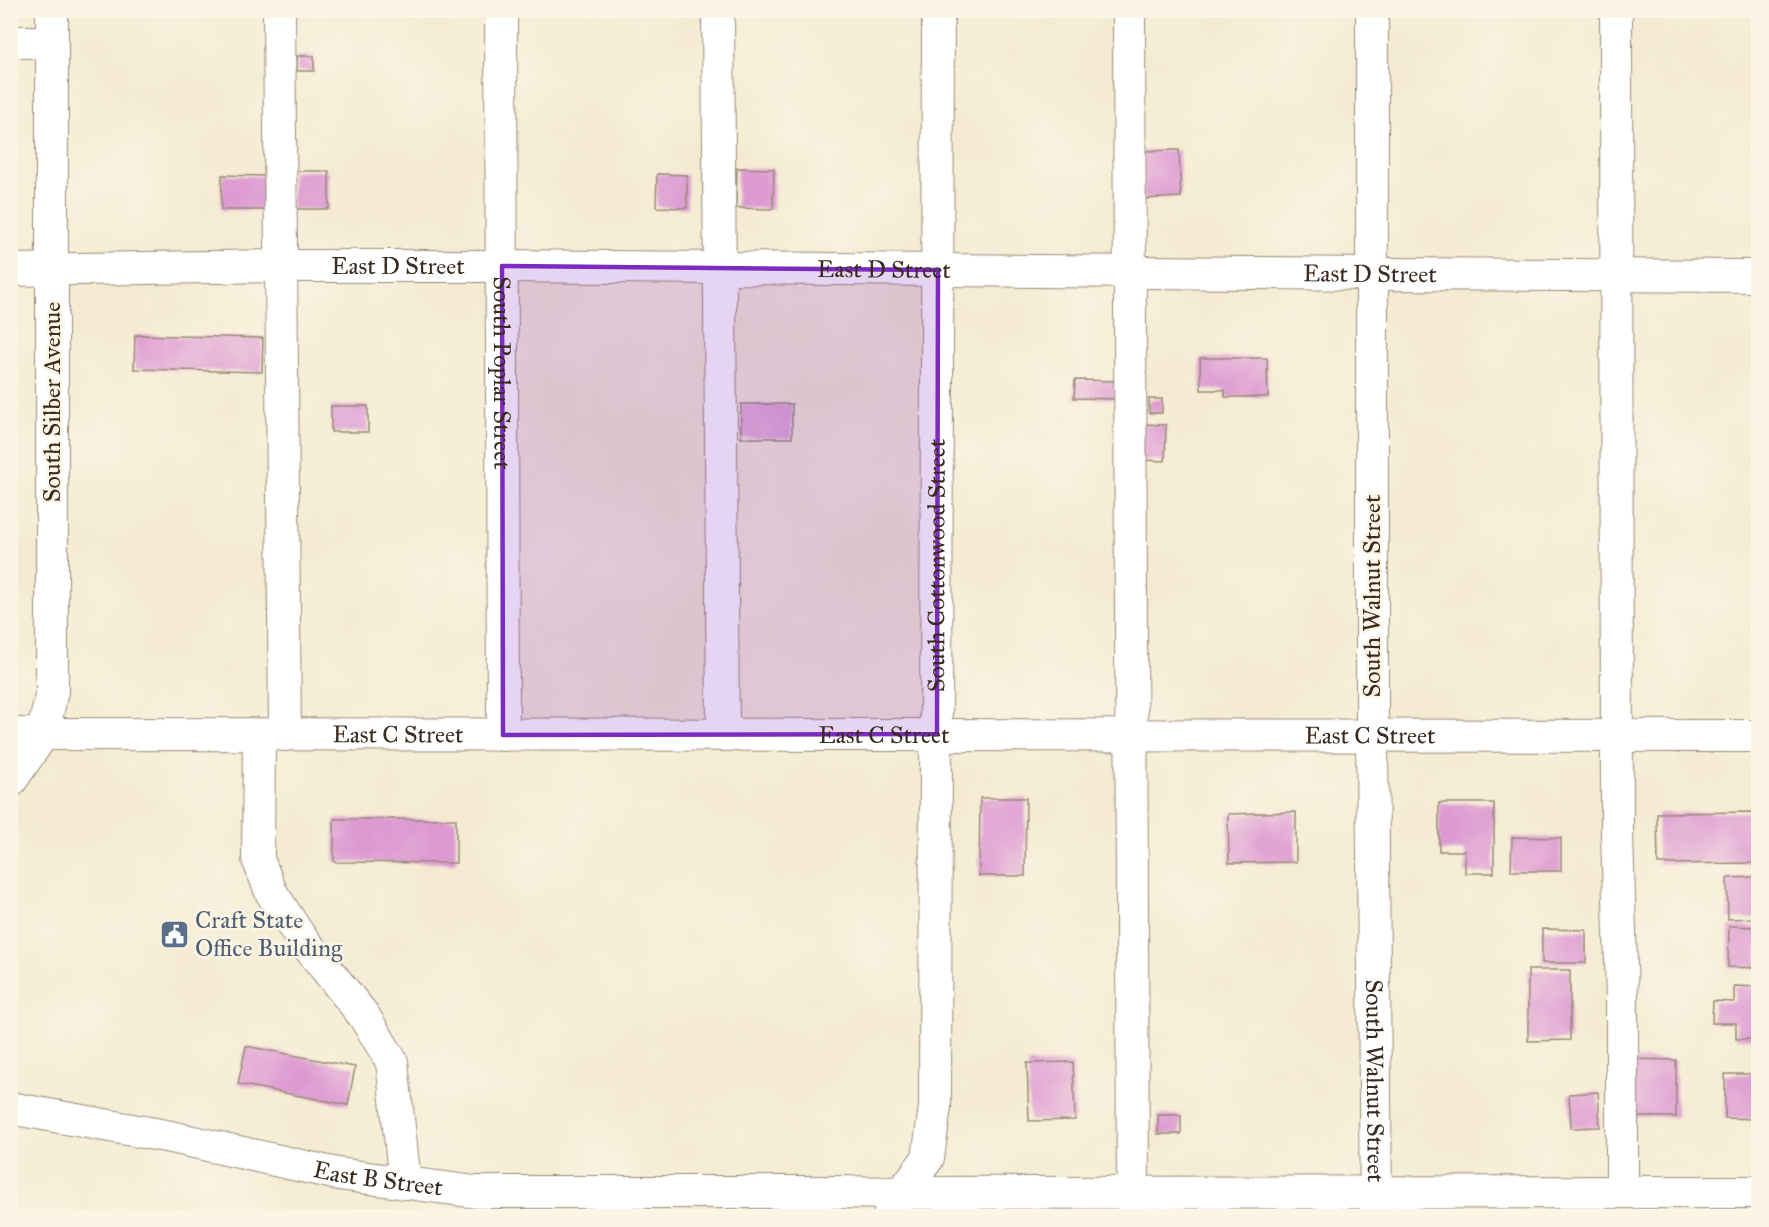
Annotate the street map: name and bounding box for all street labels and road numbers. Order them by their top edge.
street label: East D Street [331,251,465,281]
street label: East D Street [817,254,951,285]
street label: East D Street [1303,258,1437,289]
street label: South Poplar Street [487,276,517,470]
street label: South Silber Avenue [37,302,67,502]
street label: South Cottonwood Street [921,438,952,692]
street label: South Walnut Street [1357,494,1387,698]
street label: East C Street [332,719,464,750]
street label: East C Street [818,720,950,750]
street label: East C Street [1304,720,1436,751]
street label: South Walnut Street [1359,979,1391,1183]
street label: East B Street [310,1154,445,1203]

